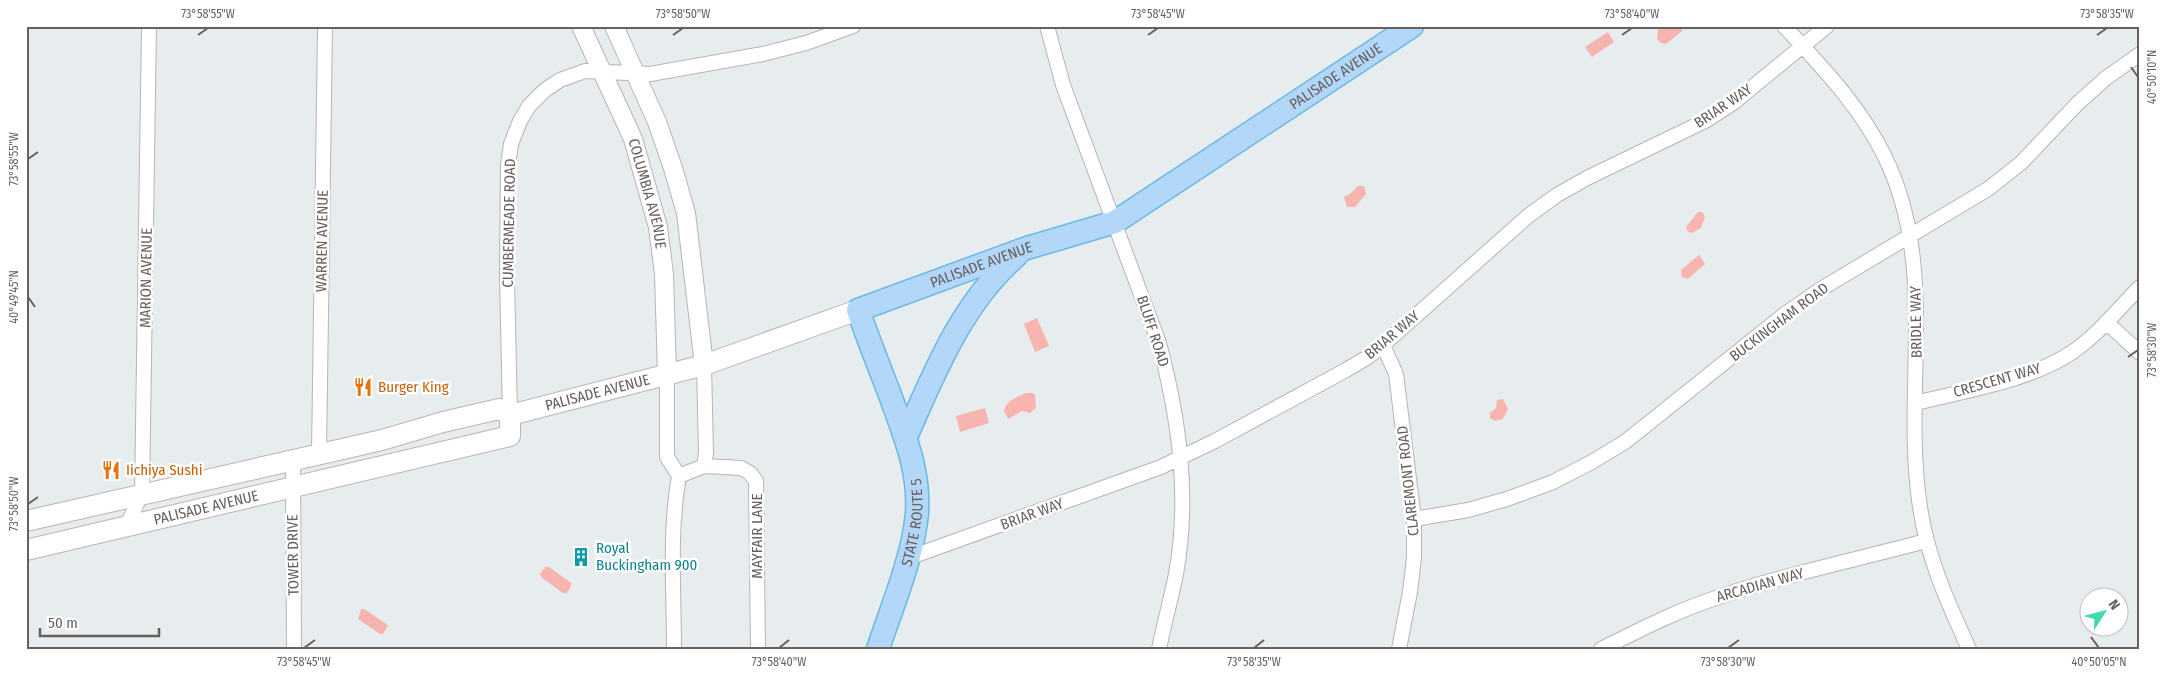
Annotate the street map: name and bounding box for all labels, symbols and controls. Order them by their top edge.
text: 73°58'55"W [181,7,235,21]
text: 73°58'50"W [656,7,710,21]
text: 73°58'45"W [1131,7,1185,21]
text: 73°58'40"W [1605,7,1659,21]
text: 73°58'35"W [2080,7,2134,21]
street label: PALISADE AVENUE [1286,39,1386,113]
text: 40°50'10"N [2145,50,2159,104]
street label: BRIAR WAY [1691,80,1756,132]
text: 73°58'55"W [7,132,21,186]
street label: COLUMBIA AVENUE [624,136,670,250]
street label: CUMBERMEADE ROAD [499,158,519,288]
street label: WARREN AVENUE [312,190,332,292]
street label: MARION AVENUE [136,228,156,328]
street label: PALISADE AVENUE [928,238,1034,292]
text: 40°49'45"N [7,270,21,324]
street label: BUCKINGHAM ROAD [1726,279,1832,365]
street label: BRIDLE WAY [1906,285,1926,358]
street label: BLUFF ROAD [1133,293,1173,369]
street label: BRIAR WAY [1361,307,1423,363]
text: 73°58'30"W [2145,323,2159,377]
street label: CRESCENT WAY [1951,359,2043,401]
street label: PALISADE AVENUE [543,370,652,415]
restaurant icon: Burger King [352,376,374,398]
place label: Burger King [378,378,449,396]
street label: CLAREMONT ROAD [1393,425,1423,537]
restaurant icon: Iichiya Sushi [100,459,122,481]
place label: Iichiya Sushi [126,461,203,479]
text: 73°58'50"W [7,477,21,531]
street label: STATE ROUTE 5 [898,477,926,568]
street label: PALISADE AVENUE [152,487,260,529]
street label: MAYFAIR LANE [748,493,766,579]
street label: BRIAR WAY [998,494,1066,534]
street label: TOWER DRIVE [283,514,303,596]
place label: Royal Buckingham 900 [596,539,697,574]
building icon: Royal Buckingham 900 [570,546,592,568]
street label: ARCADIAN WAY [1714,564,1806,606]
north arrow [2078,588,2128,638]
text: N [2105,596,2123,613]
scale bar [40,605,159,637]
text: 50 m [48,614,78,632]
text: 73°58'45"W [277,655,331,669]
text: 73°58'40"W [752,655,806,669]
text: 73°58'35"W [1227,655,1281,669]
text: 73°58'30"W [1701,655,1755,669]
text: 40°50'05"N [2072,655,2126,669]

